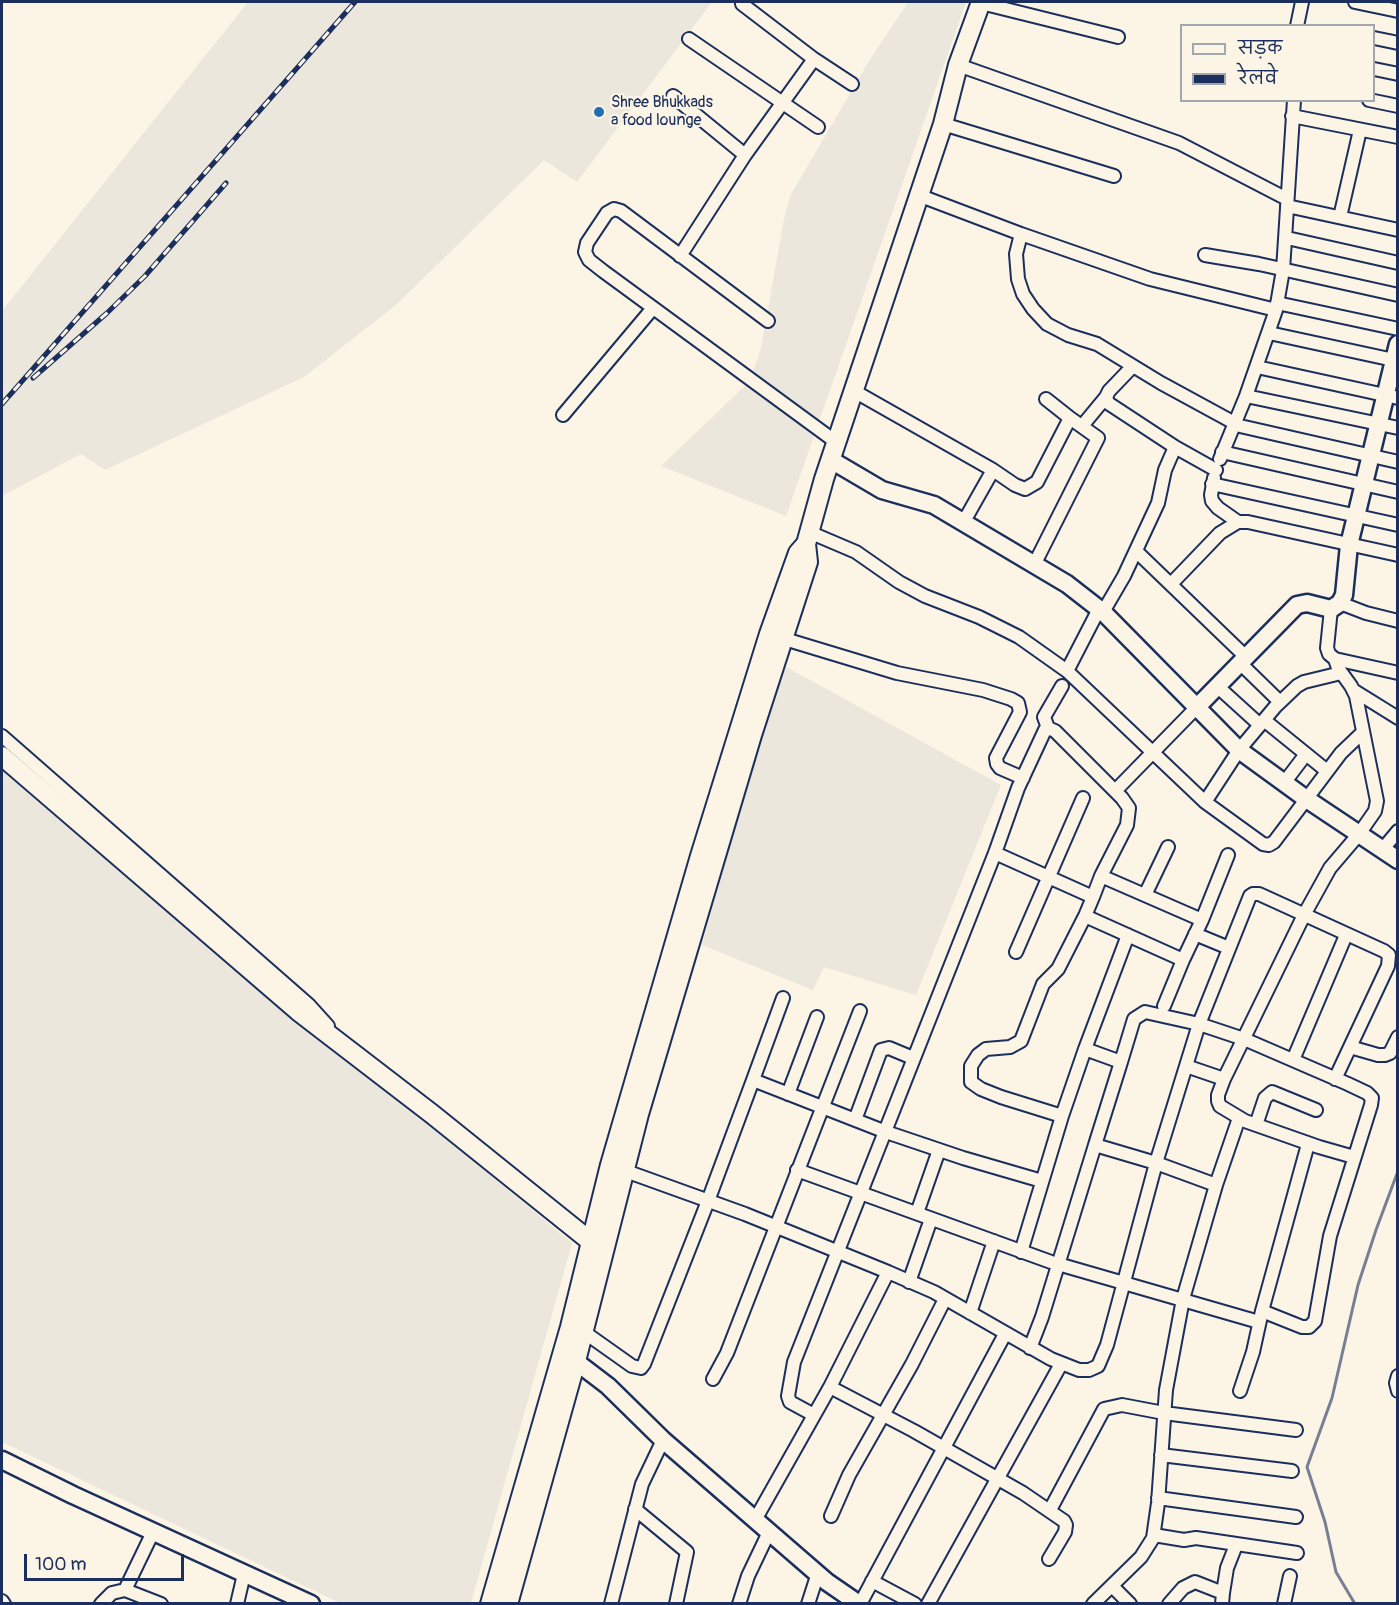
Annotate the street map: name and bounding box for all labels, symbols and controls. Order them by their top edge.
legend [1180,24,1375,102]
text: सड़क [1238,37,1282,60]
text: रेलवे [1238,67,1278,90]
place label: Shree Bhukkads a food lounge [611,93,713,131]
marker: Shree Bhukkads a food lounge [592,105,606,119]
scale bar [27,1542,188,1580]
text: 100 m [35,1553,87,1576]

